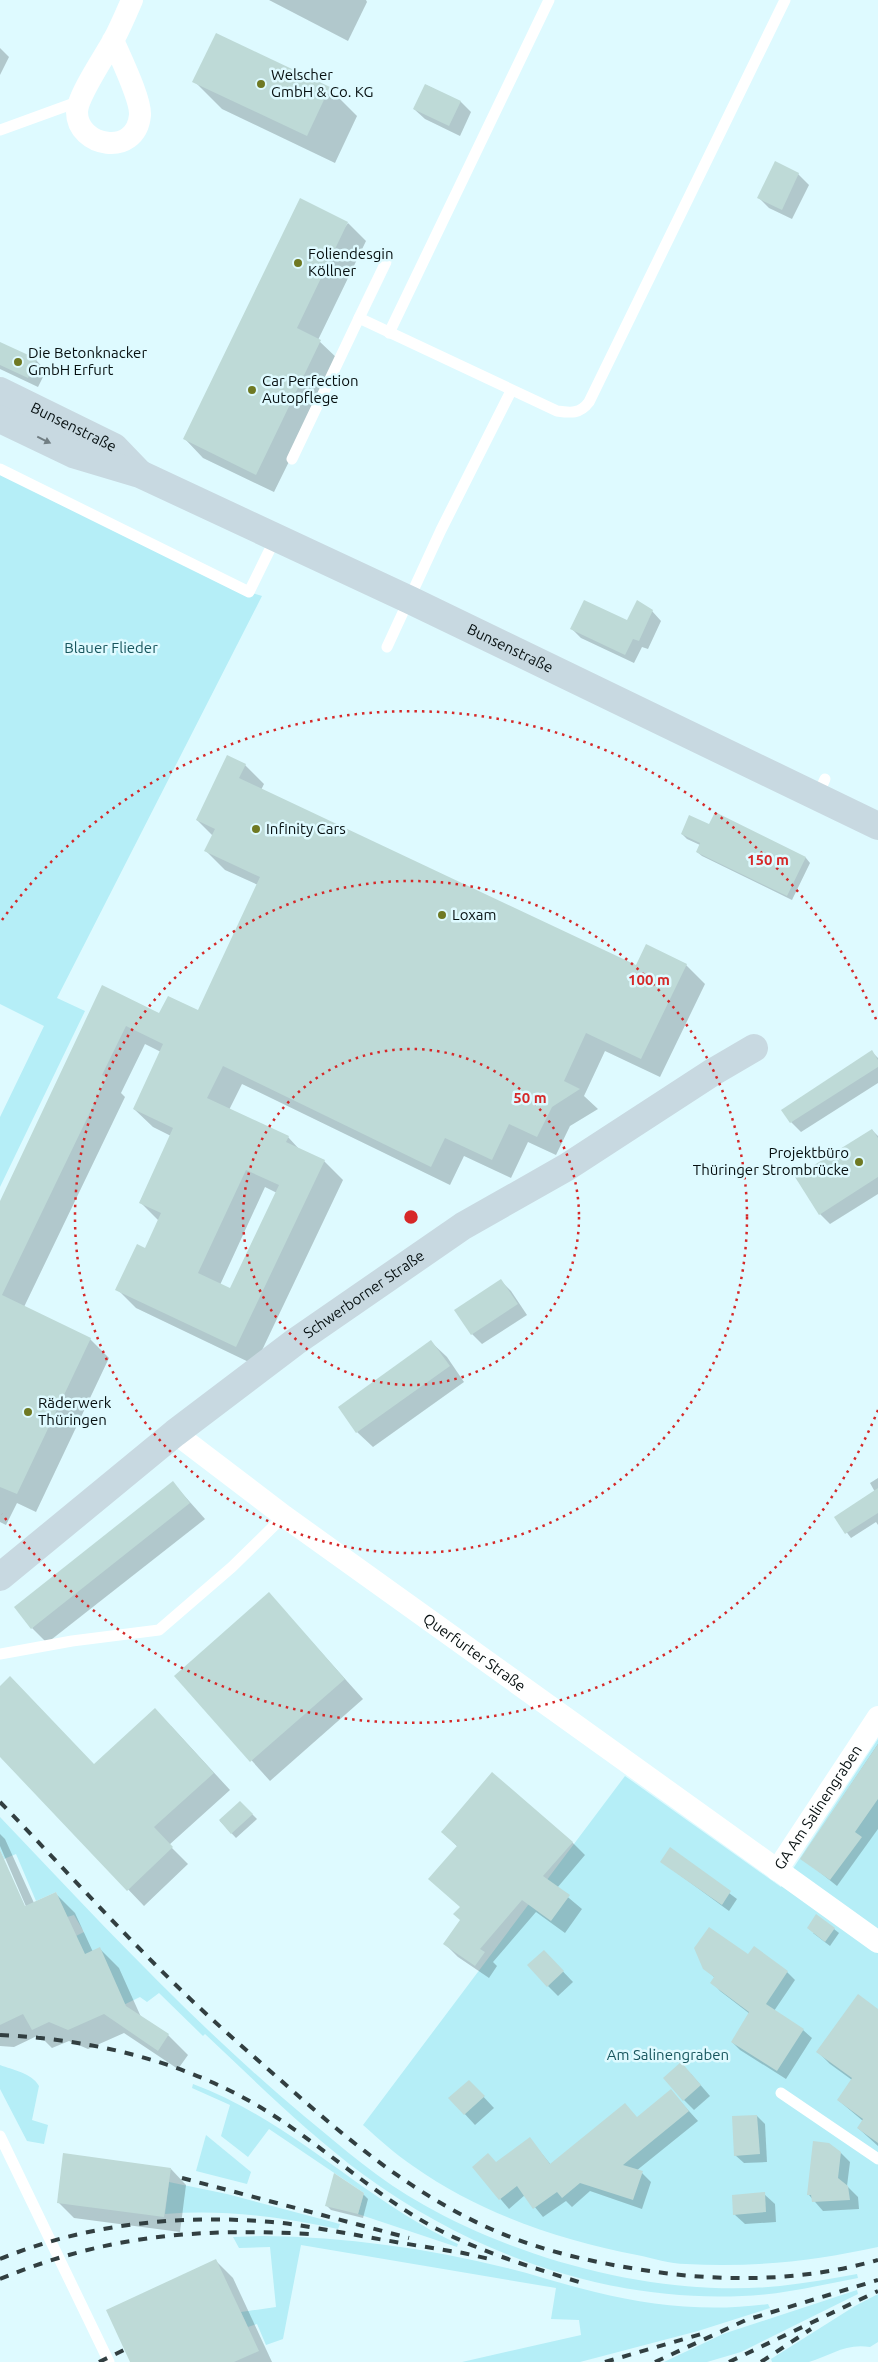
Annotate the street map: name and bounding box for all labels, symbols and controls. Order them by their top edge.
place label: Welscher GmbH & Co. KG [271,66,374,100]
marker: Welscher GmbH & Co. KG [255,78,267,90]
place label: Foliendesgin Köllner [308,245,393,279]
marker: Foliendesgin Köllner [292,257,304,269]
place label: Die Betonknacker GmbH Erfurt [28,344,147,378]
marker: Die Betonknacker GmbH Erfurt [12,356,24,368]
place label: Car Perfection Autopflege [262,372,359,406]
marker: Car Perfection Autopflege [246,384,258,396]
street label: Bunsenstraße [28,399,119,455]
one-way arrow [37,436,51,444]
street label: Bunsenstraße [465,620,556,676]
park label: Blauer Flieder [64,639,158,656]
place label: Infinity Cars [266,820,346,837]
marker: Infinity Cars [250,823,262,835]
text: 150 m [747,851,789,868]
place label: Loxam [452,906,496,923]
marker: Loxam [436,909,448,921]
text: 100 m [628,971,670,988]
text: 50 m [513,1089,547,1106]
place label: Projektbüro Thüringer Strombrücke [693,1144,849,1178]
marker: Projektbüro Thüringer Strombrücke [853,1156,865,1168]
centre of rings [402,1208,420,1226]
street label: Schwerborner Straße [300,1246,427,1342]
place label: Räderwerk Thüringen [38,1394,112,1428]
marker: Räderwerk Thüringen [22,1406,34,1418]
street label: Querfurter Straße [420,1610,529,1694]
street label: GA Am Salinengraben [771,1742,865,1873]
park label: Am Salinengraben [607,2046,729,2063]

